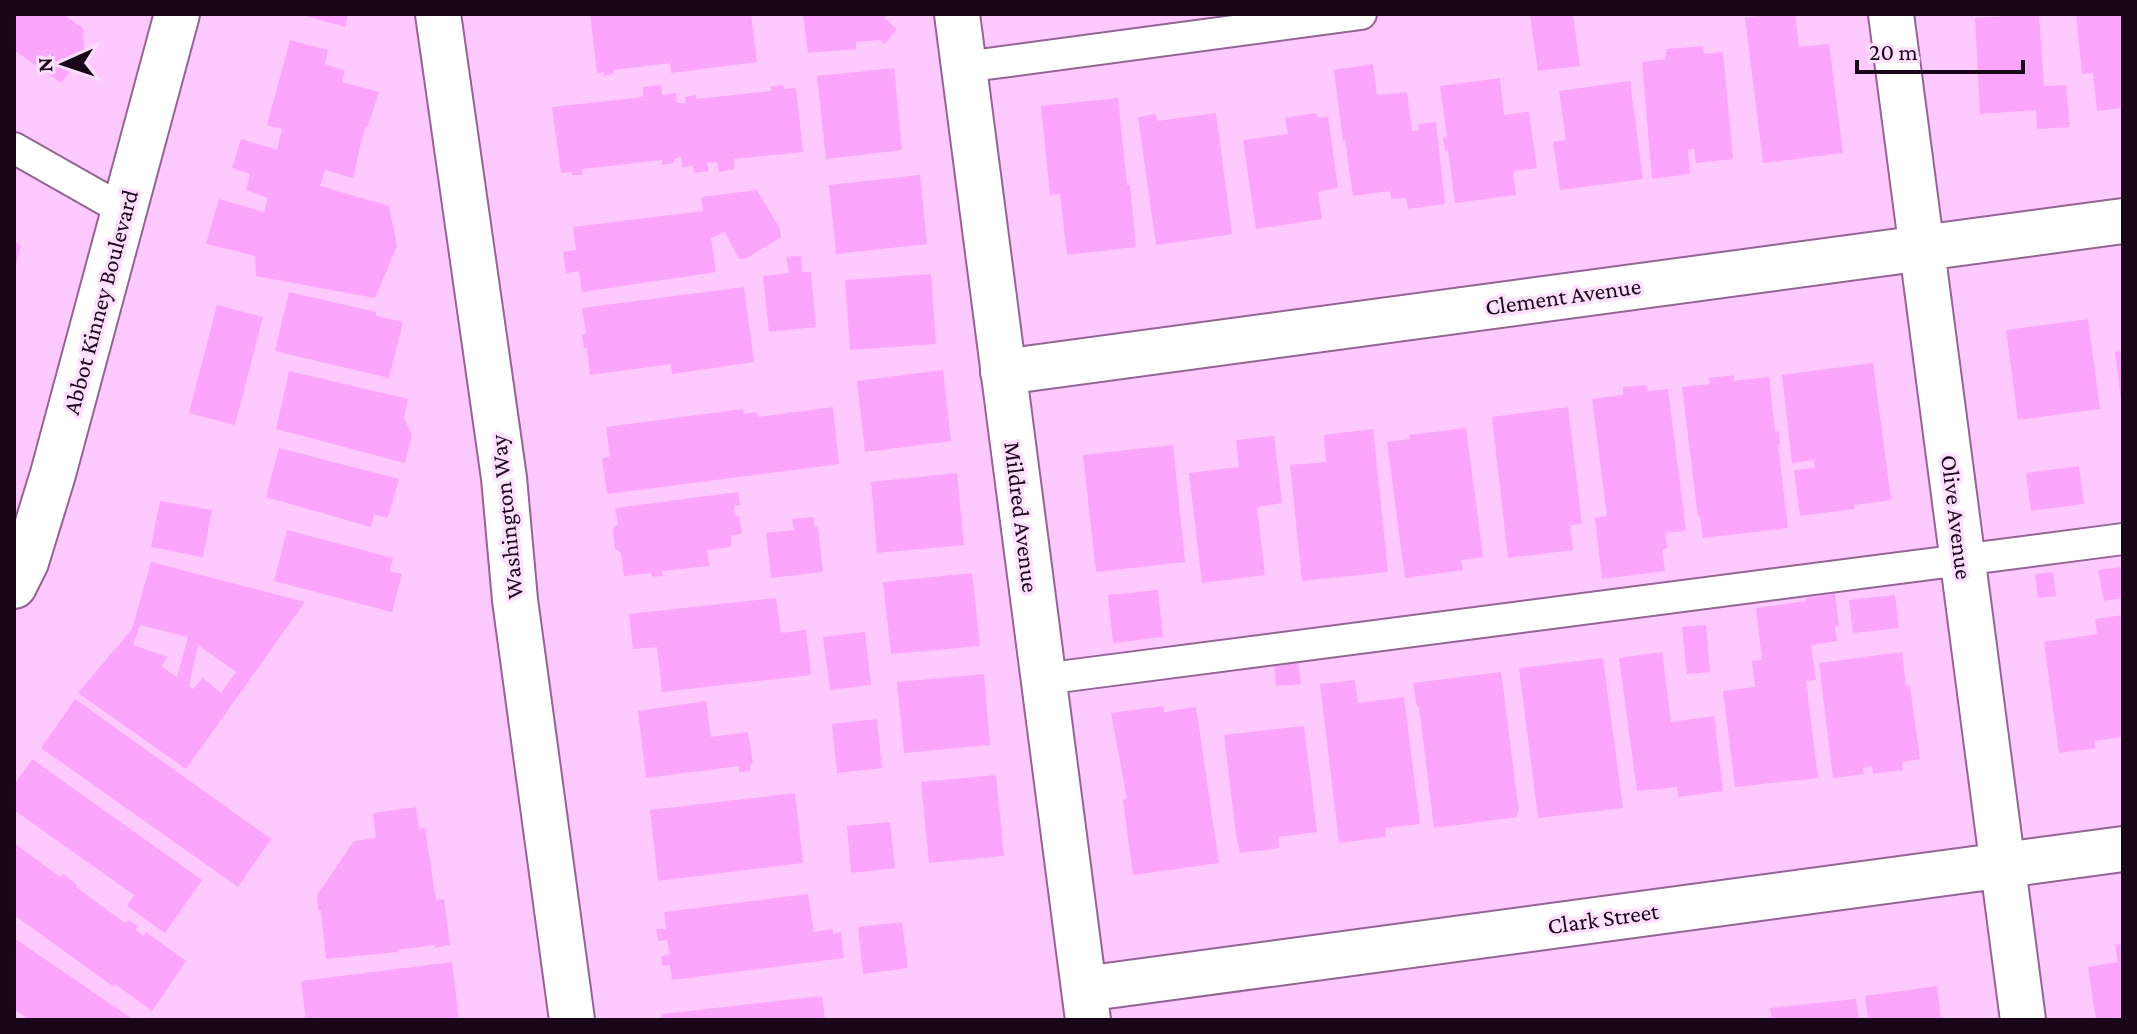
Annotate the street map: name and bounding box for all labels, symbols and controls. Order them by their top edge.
north arrow [24,24,104,104]
scale bar [1857,24,2023,74]
text: 20 m [1869,38,1918,65]
text: N [32,57,57,73]
street label: Abbot Kinney Boulevard [57,186,143,417]
street label: Clement Avenue [1483,272,1643,320]
street label: Washington Way [484,432,528,601]
street label: Mildred Avenue [999,440,1045,594]
street label: Olive Avenue [1936,453,1978,581]
street label: Clark Street [1546,897,1661,939]

